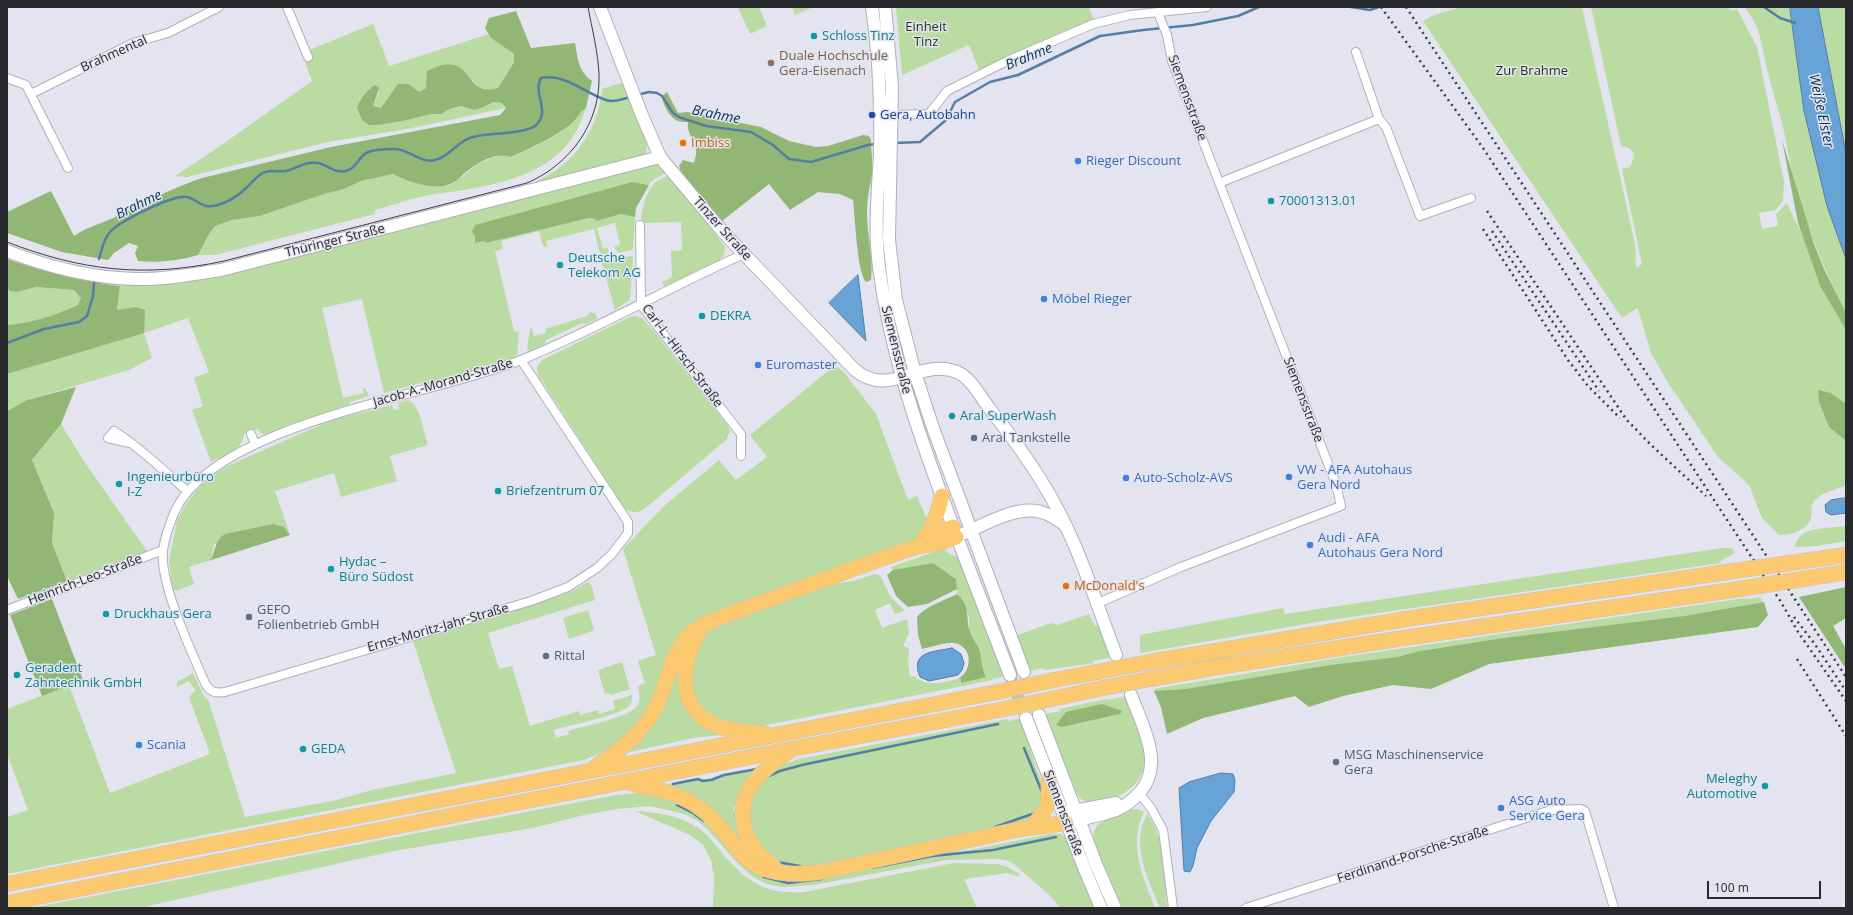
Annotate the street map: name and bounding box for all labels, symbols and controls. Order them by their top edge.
park label: Einheit Tinz [905,19,947,50]
place label: Schloss Tinz [822,28,895,44]
marker: Schloss Tinz [809,31,819,41]
street label: Brahmental [78,32,150,76]
water label: Brahme [1003,40,1055,74]
place label: Duale Hochschule Gera-Eisenach [779,48,888,79]
street label: Siemensstraße [1164,53,1210,143]
marker: Duale Hochschule Gera-Eisenach [766,58,776,68]
park label: Zur Brahme [1496,63,1568,79]
water label: Weiße Elster [1805,73,1837,149]
water label: Brahme [690,102,742,128]
place label: Gera, Autobahn [880,107,976,123]
marker: Gera, Autobahn [867,110,877,120]
place label: Imbiss [691,135,730,151]
marker: Imbiss [678,138,688,148]
place label: Rieger Discount [1086,153,1181,169]
marker: Rieger Discount [1073,156,1083,166]
water label: Brahme [113,187,165,223]
place label: 70001313.01 [1279,193,1357,209]
street label: Tinzer Straße [689,194,755,264]
marker: 70001313.01 [1266,196,1276,206]
street label: Thüringer Straße [283,221,387,261]
place label: Deutsche Telekom AG [568,250,641,281]
marker: Deutsche Telekom AG [555,260,565,270]
place label: Möbel Rieger [1052,291,1132,307]
marker: Möbel Rieger [1039,294,1049,304]
street label: Carl-L.-Hirsch-Straße [638,301,726,411]
street label: Siemensstraße [878,304,914,396]
place label: DEKRA [710,308,751,324]
marker: DEKRA [697,311,707,321]
street label: Siemensstraße [1280,355,1326,445]
street label: Jacob-A.-Morand-Straße [371,356,515,410]
place label: Euromaster [766,357,837,373]
marker: Euromaster [753,360,763,370]
place label: Aral SuperWash [960,408,1056,424]
marker: Aral SuperWash [947,411,957,421]
place label: Aral Tankstelle [982,430,1071,446]
marker: Aral Tankstelle [969,433,979,443]
place label: VW - AFA Autohaus Gera Nord [1297,462,1412,493]
place label: Ingenieurbüro I-Z [127,469,214,500]
place label: Auto-Scholz-AVS [1134,470,1233,486]
marker: VW - AFA Autohaus Gera Nord [1284,472,1294,482]
marker: Auto-Scholz-AVS [1121,473,1131,483]
marker: Ingenieurbüro I-Z [114,479,124,489]
place label: Briefzentrum 07 [506,483,604,499]
marker: Briefzentrum 07 [493,486,503,496]
place label: Audi - AFA Autohaus Gera Nord [1318,530,1443,561]
marker: Audi - AFA Autohaus Gera Nord [1305,540,1315,550]
street label: Heinrich-Leo-Straße [26,551,144,609]
place label: Hydac – Büro Südost [339,554,414,585]
marker: Hydac – Büro Südost [326,564,336,574]
place label: McDonald's [1074,578,1145,594]
marker: McDonald's [1061,581,1071,591]
street label: Ernst-Moritz-Jahr-Straße [365,600,511,656]
place label: GEFO Folienbetrieb GmbH [257,602,380,633]
place label: Druckhaus Gera [114,606,212,622]
marker: Druckhaus Gera [101,609,111,619]
marker: GEFO Folienbetrieb GmbH [244,612,254,622]
place label: Rittal [554,648,585,664]
marker: Rittal [541,651,551,661]
place label: Geradent Zahntechnik GmbH [25,660,142,691]
marker: Geradent Zahntechnik GmbH [12,670,22,680]
place label: Scania [147,737,186,753]
marker: Scania [134,740,144,750]
place label: GEDA [311,741,345,757]
marker: GEDA [298,744,308,754]
place label: MSG Maschinenservice Gera [1344,747,1484,778]
marker: MSG Maschinenservice Gera [1331,757,1341,767]
street label: Siemensstraße [1040,768,1086,858]
place label: Meleghy Automotive [1687,771,1757,802]
marker: Meleghy Automotive [1760,781,1770,791]
place label: ASG Auto Service Gera [1509,793,1585,824]
marker: ASG Auto Service Gera [1496,803,1506,813]
street label: Ferdinand-Porsche-Straße [1335,823,1491,887]
scale bar [1709,873,1823,899]
text: 100 m [1714,879,1749,896]

